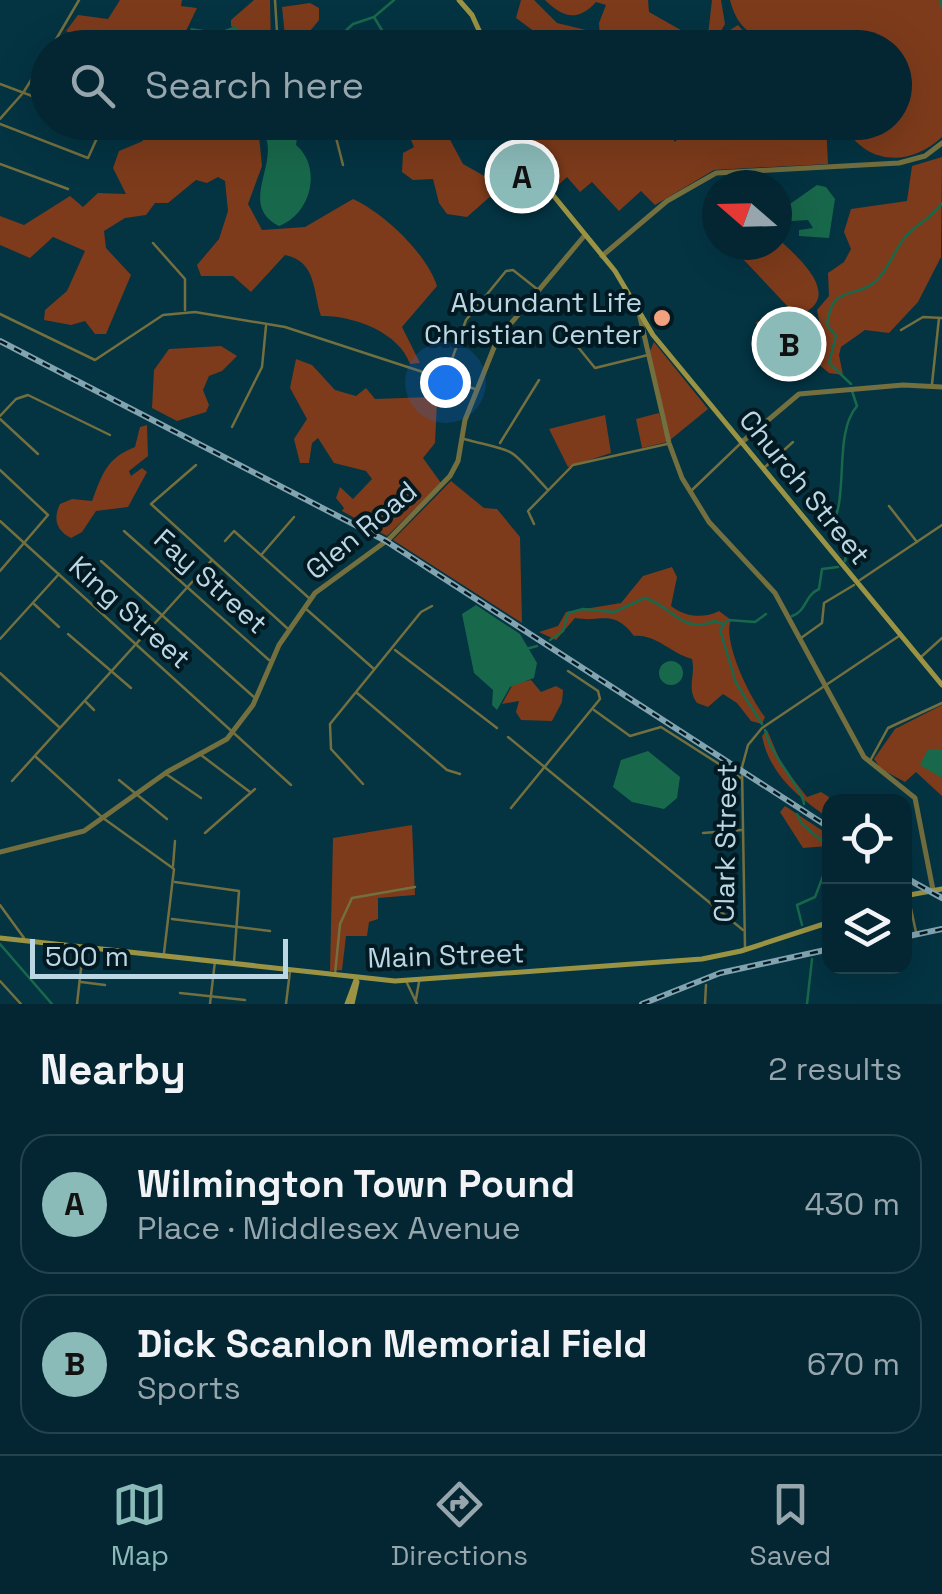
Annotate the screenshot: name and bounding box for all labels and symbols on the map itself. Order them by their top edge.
pin: A [490,138,554,214]
north arrow [702,170,792,260]
place label: Abundant Life Christian Center [424,284,642,352]
pin: B [756,306,822,382]
marker: Abundant Life Christian Center [651,307,673,329]
your location [420,357,471,408]
street label: Church Street [732,402,878,572]
street label: Glen Road [298,473,424,587]
street label: Fay Street [147,521,275,641]
street label: King Street [62,548,198,676]
street label: Clark Street [706,763,744,923]
scale bar [30,934,288,978]
street label: Main Street [367,934,525,976]

